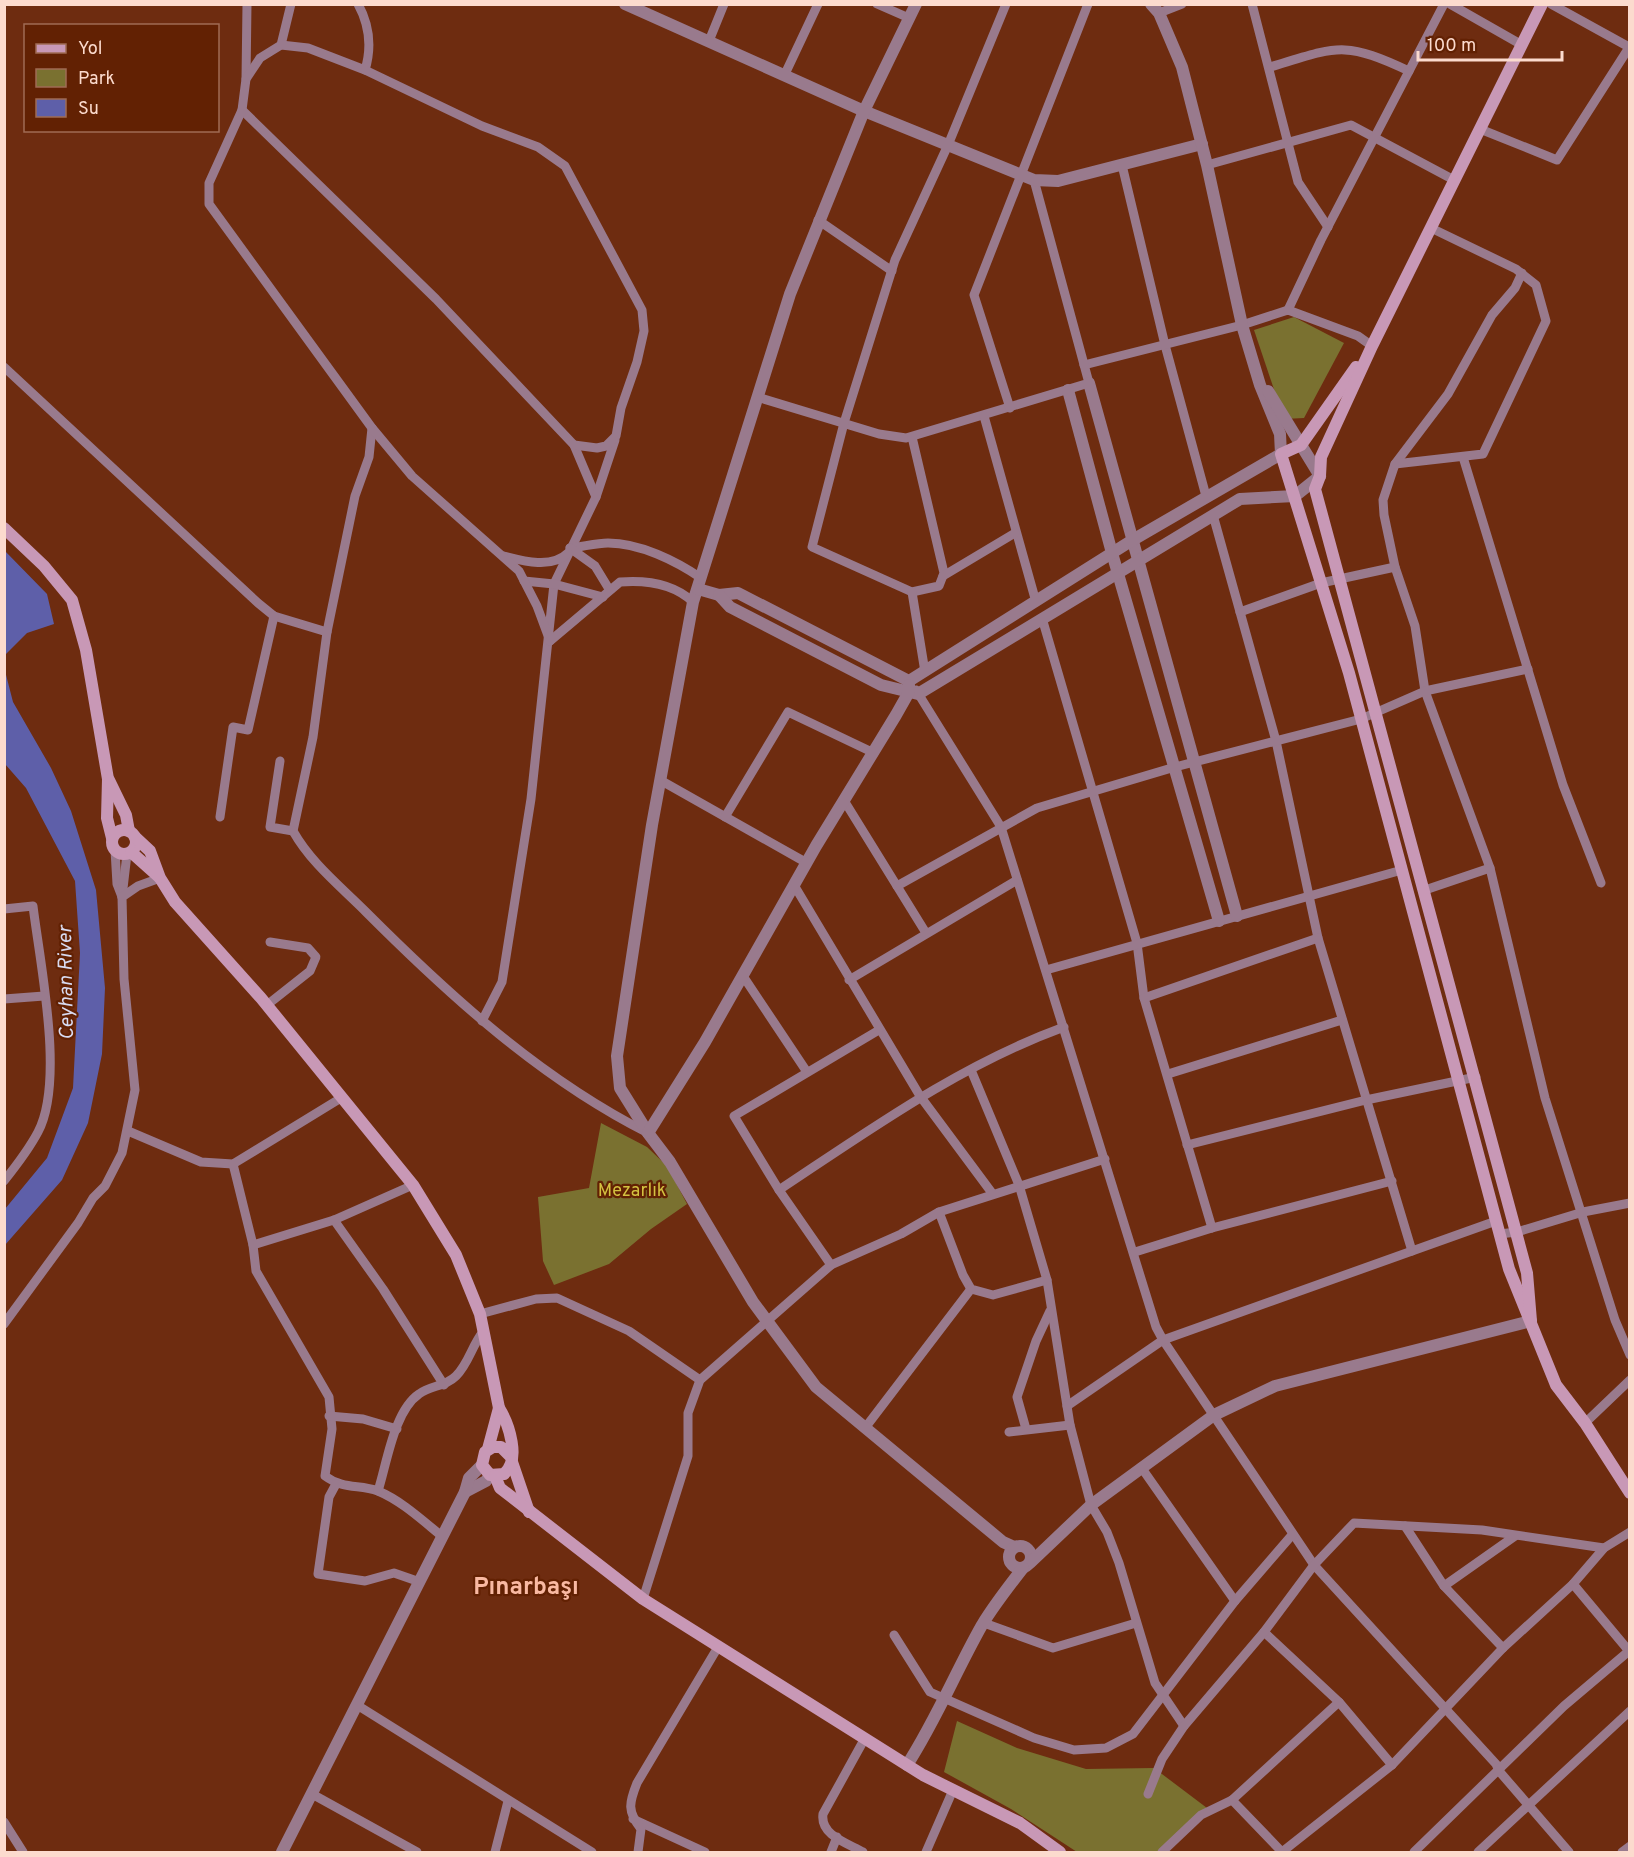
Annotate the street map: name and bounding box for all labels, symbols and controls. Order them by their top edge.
legend [24,24,219,132]
scale bar [1418,24,1562,62]
text: 100 m [1427,35,1476,58]
text: Yol [78,38,103,61]
text: Park [78,68,115,91]
text: Su [78,98,99,121]
water label: Ceyhan River [53,924,81,1040]
park label: Mezarlık [598,1180,666,1203]
district label: Pınarbaşı [473,1573,579,1603]

